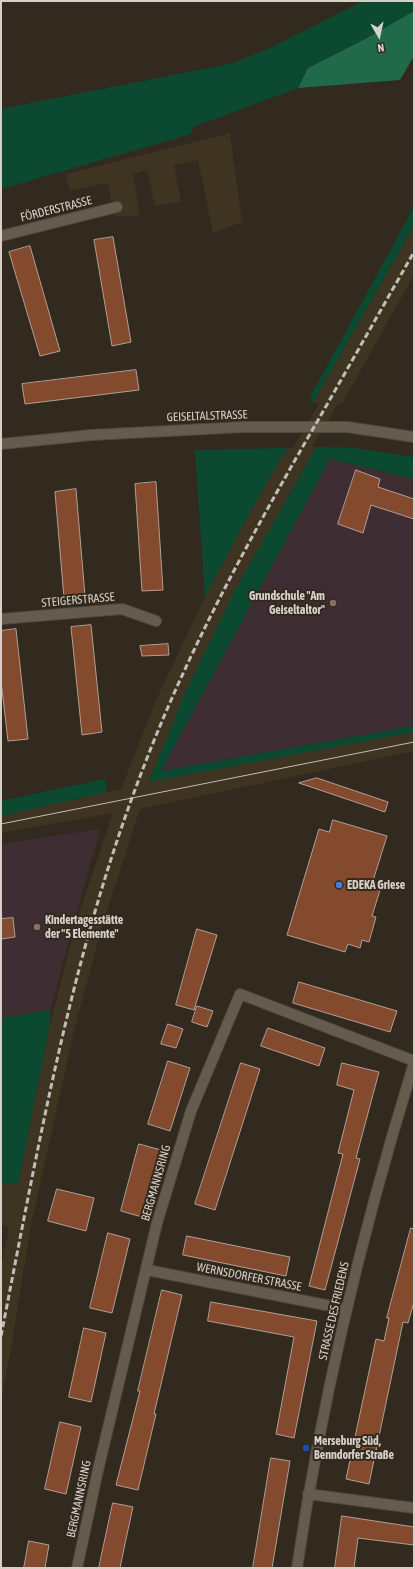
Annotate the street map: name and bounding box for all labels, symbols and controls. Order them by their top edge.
north arrow [359,16,399,56]
text: N [377,41,385,54]
street label: FÖRDERSTRASSE [19,193,93,225]
street label: GEISELTALSTRASSE [166,407,248,425]
place label: Grundschule "Am Geiseltaltor" [249,589,325,617]
street label: STEIGERSTRASSE [41,590,115,610]
marker: Grundschule "Am Geiseltaltor" [328,598,338,608]
place label: EDEKA Griese [347,878,405,892]
marker: EDEKA Griese [334,880,344,890]
place label: Kindertagesstätte der "5 Elemente" [45,913,123,941]
marker: Kindertagesstätte der "5 Elemente" [32,922,42,932]
street label: BERGMANNSRING [138,1143,174,1223]
street label: WERNSDORFER STRASSE [195,1260,303,1294]
street label: STRASSE DES FRIEDENS [316,1260,352,1362]
place label: Merseburg Süd, Benndorfer Straße [314,1434,394,1462]
marker: Merseburg Süd, Benndorfer Straße [301,1443,311,1453]
street label: BERGMANNSRING [64,1459,94,1539]

